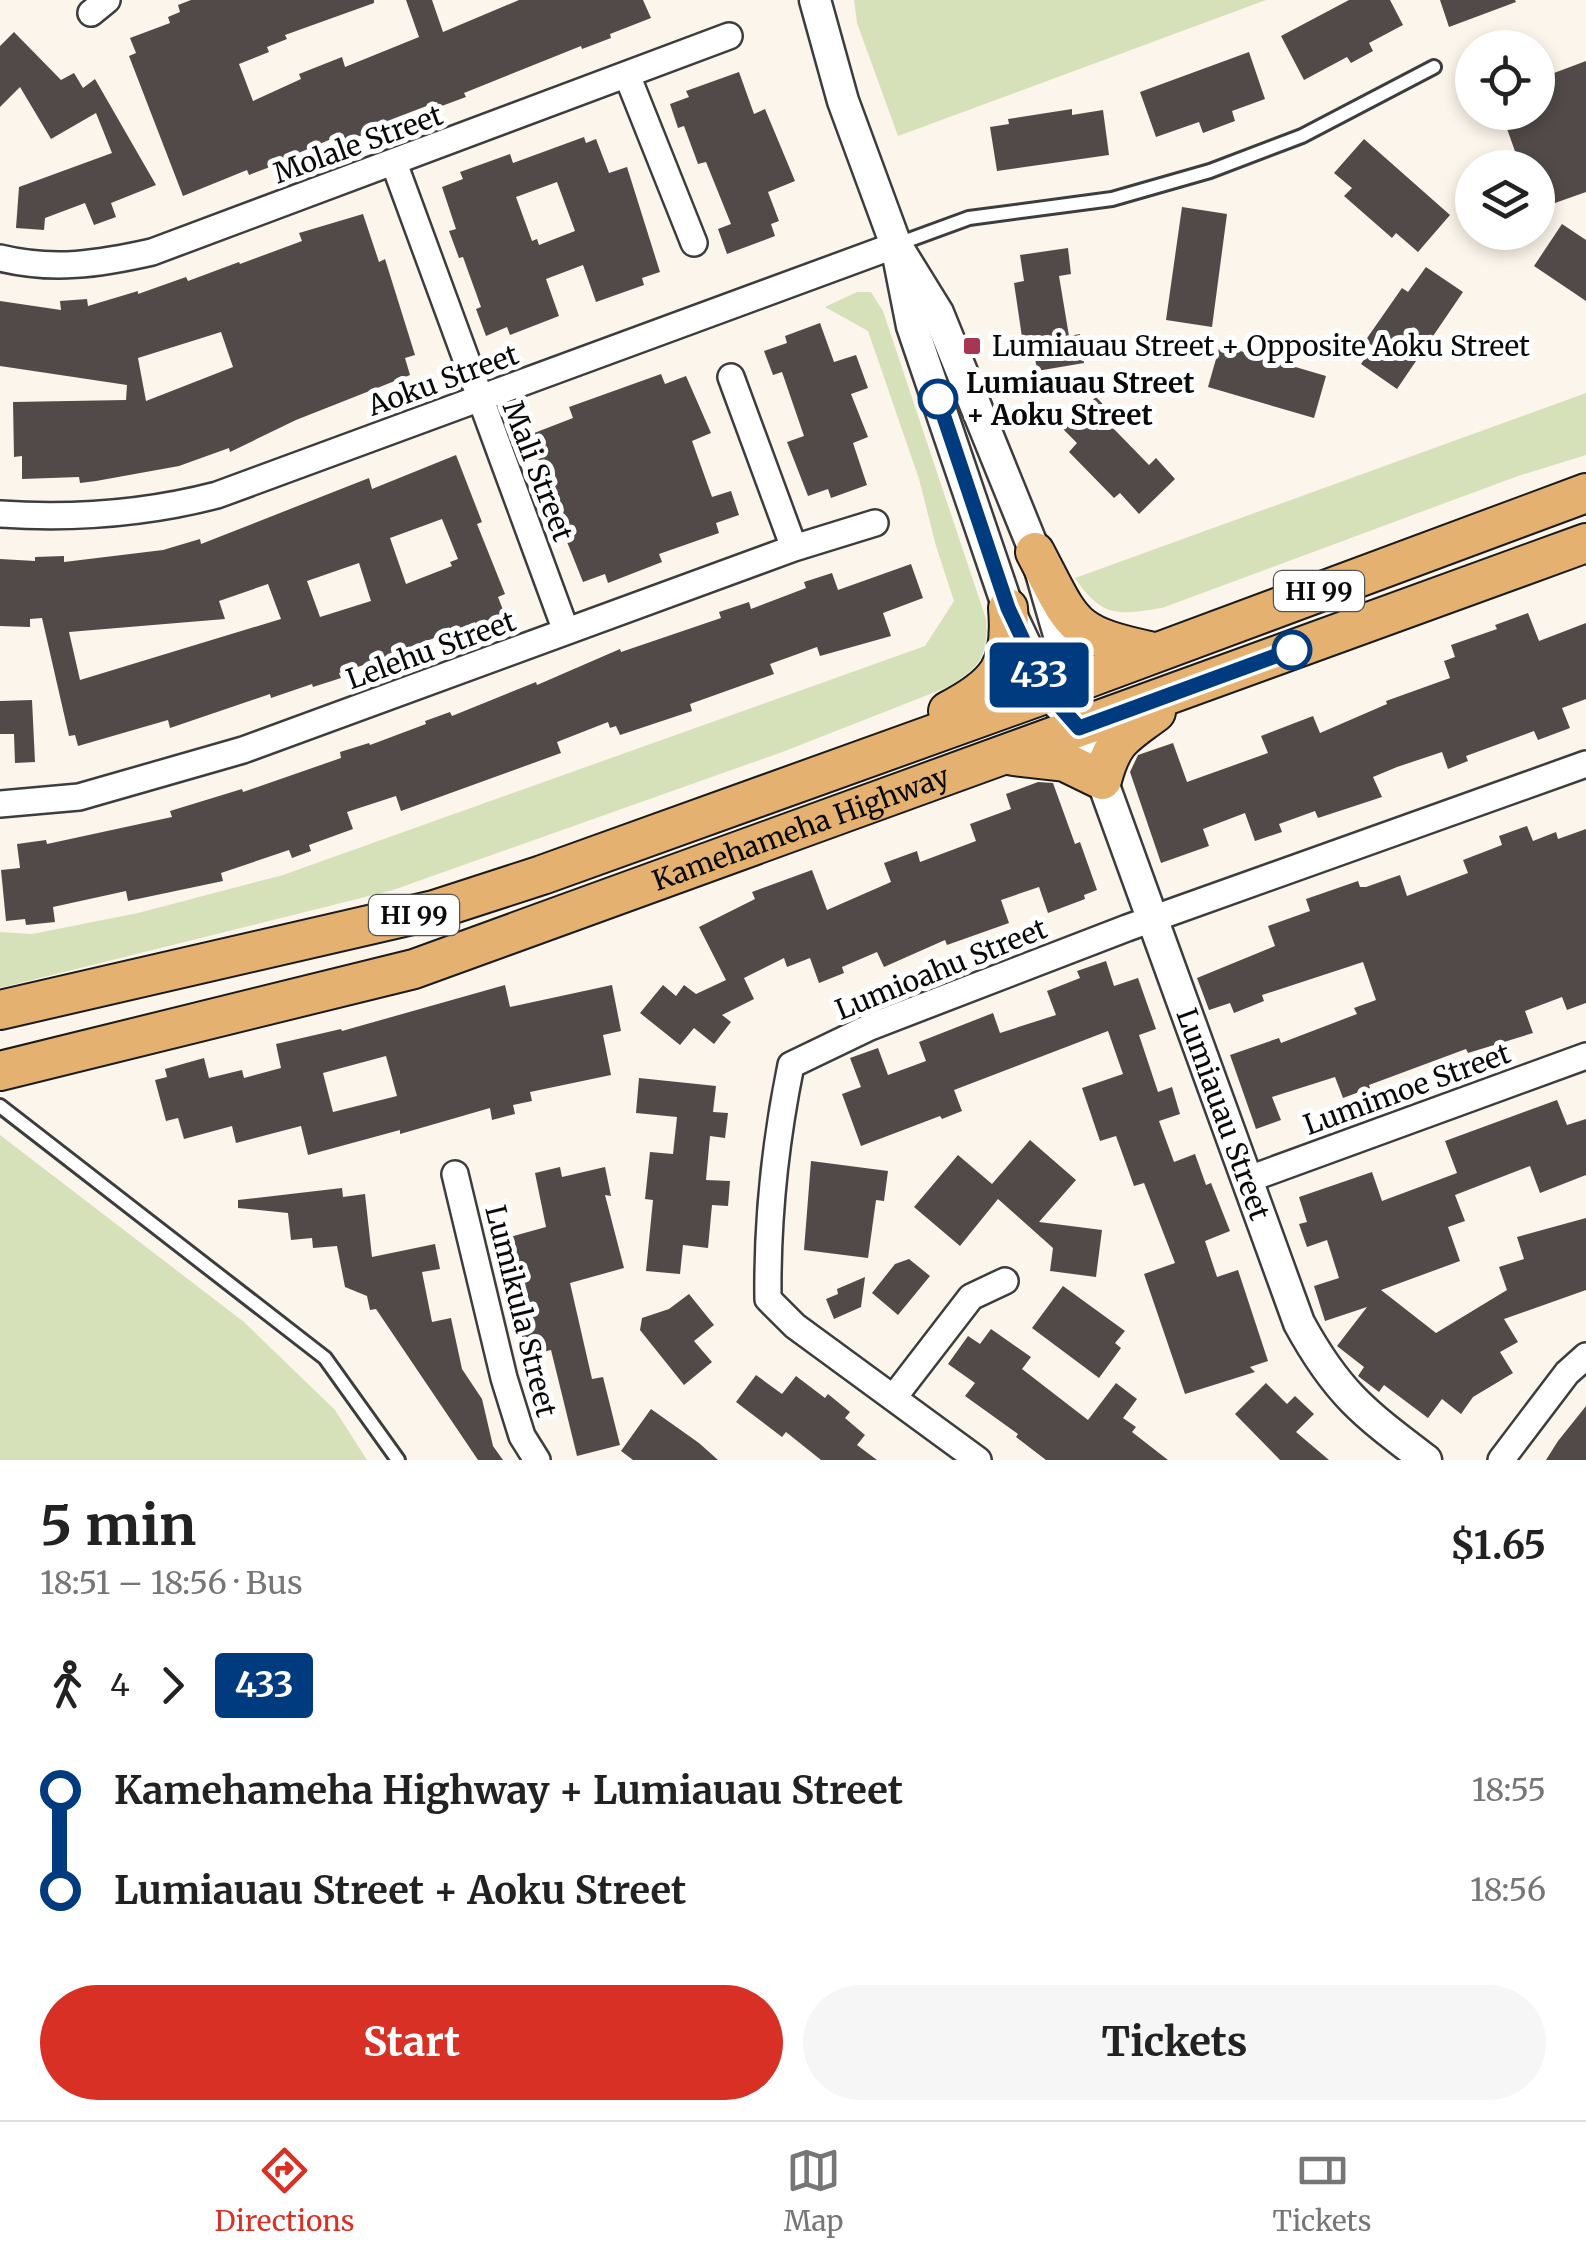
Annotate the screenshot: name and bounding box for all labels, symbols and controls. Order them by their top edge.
map controls [1455,30,1555,250]
button: locate [1455,30,1555,130]
street label: Molale Street [268,97,448,191]
button: layers [1455,150,1555,250]
place label: Lumiauau Street + Opposite Aoku Street [992,328,1530,364]
marker: Lumiauau Street + Opposite Aoku Street [961,335,983,357]
street label: Aoku Street [362,336,523,424]
place label: Lumiauau Street + Aoku Street [966,365,1194,433]
marker: Lumiauau Street + Aoku Street [919,380,957,418]
street label: Mali Street [495,396,581,546]
road number: HI 99 [1274,571,1364,611]
street label: Lelehu Street [341,603,521,697]
unlabelled marker [1273,631,1311,669]
line badge: 433 [982,642,1096,708]
text: 433 [1010,653,1068,697]
street label: Kamehameha Highway [648,758,955,899]
road number: HI 99 [369,895,459,935]
street label: Lumioahu Street [830,910,1052,1028]
street label: Lumiauau Street [1168,1003,1278,1225]
street label: Lumimoe Street [1299,1035,1515,1143]
street label: Lumikula Street [477,1201,565,1421]
text: 5 min [40,1491,196,1560]
text: $1.65 [1450,1522,1546,1569]
text: 18:51 – 18:56 · Bus [40,1563,303,1603]
icon: walk [40,1658,95,1713]
icon: forward [145,1658,200,1713]
text: 433 [235,1663,293,1707]
text: 4 [110,1665,130,1705]
text: Kamehameha Highway + Lumiauau Street [114,1767,903,1814]
text: 18:55 [1472,1770,1546,1810]
text: Lumiauau Street + Aoku Street [114,1867,686,1914]
text: 18:56 [1470,1870,1546,1910]
button: Start [40,1985,783,2100]
button: Tickets [803,1985,1546,2100]
tab: Directions [215,2143,355,2239]
tab: Map [784,2143,843,2239]
tab: Tickets [1273,2143,1371,2239]

